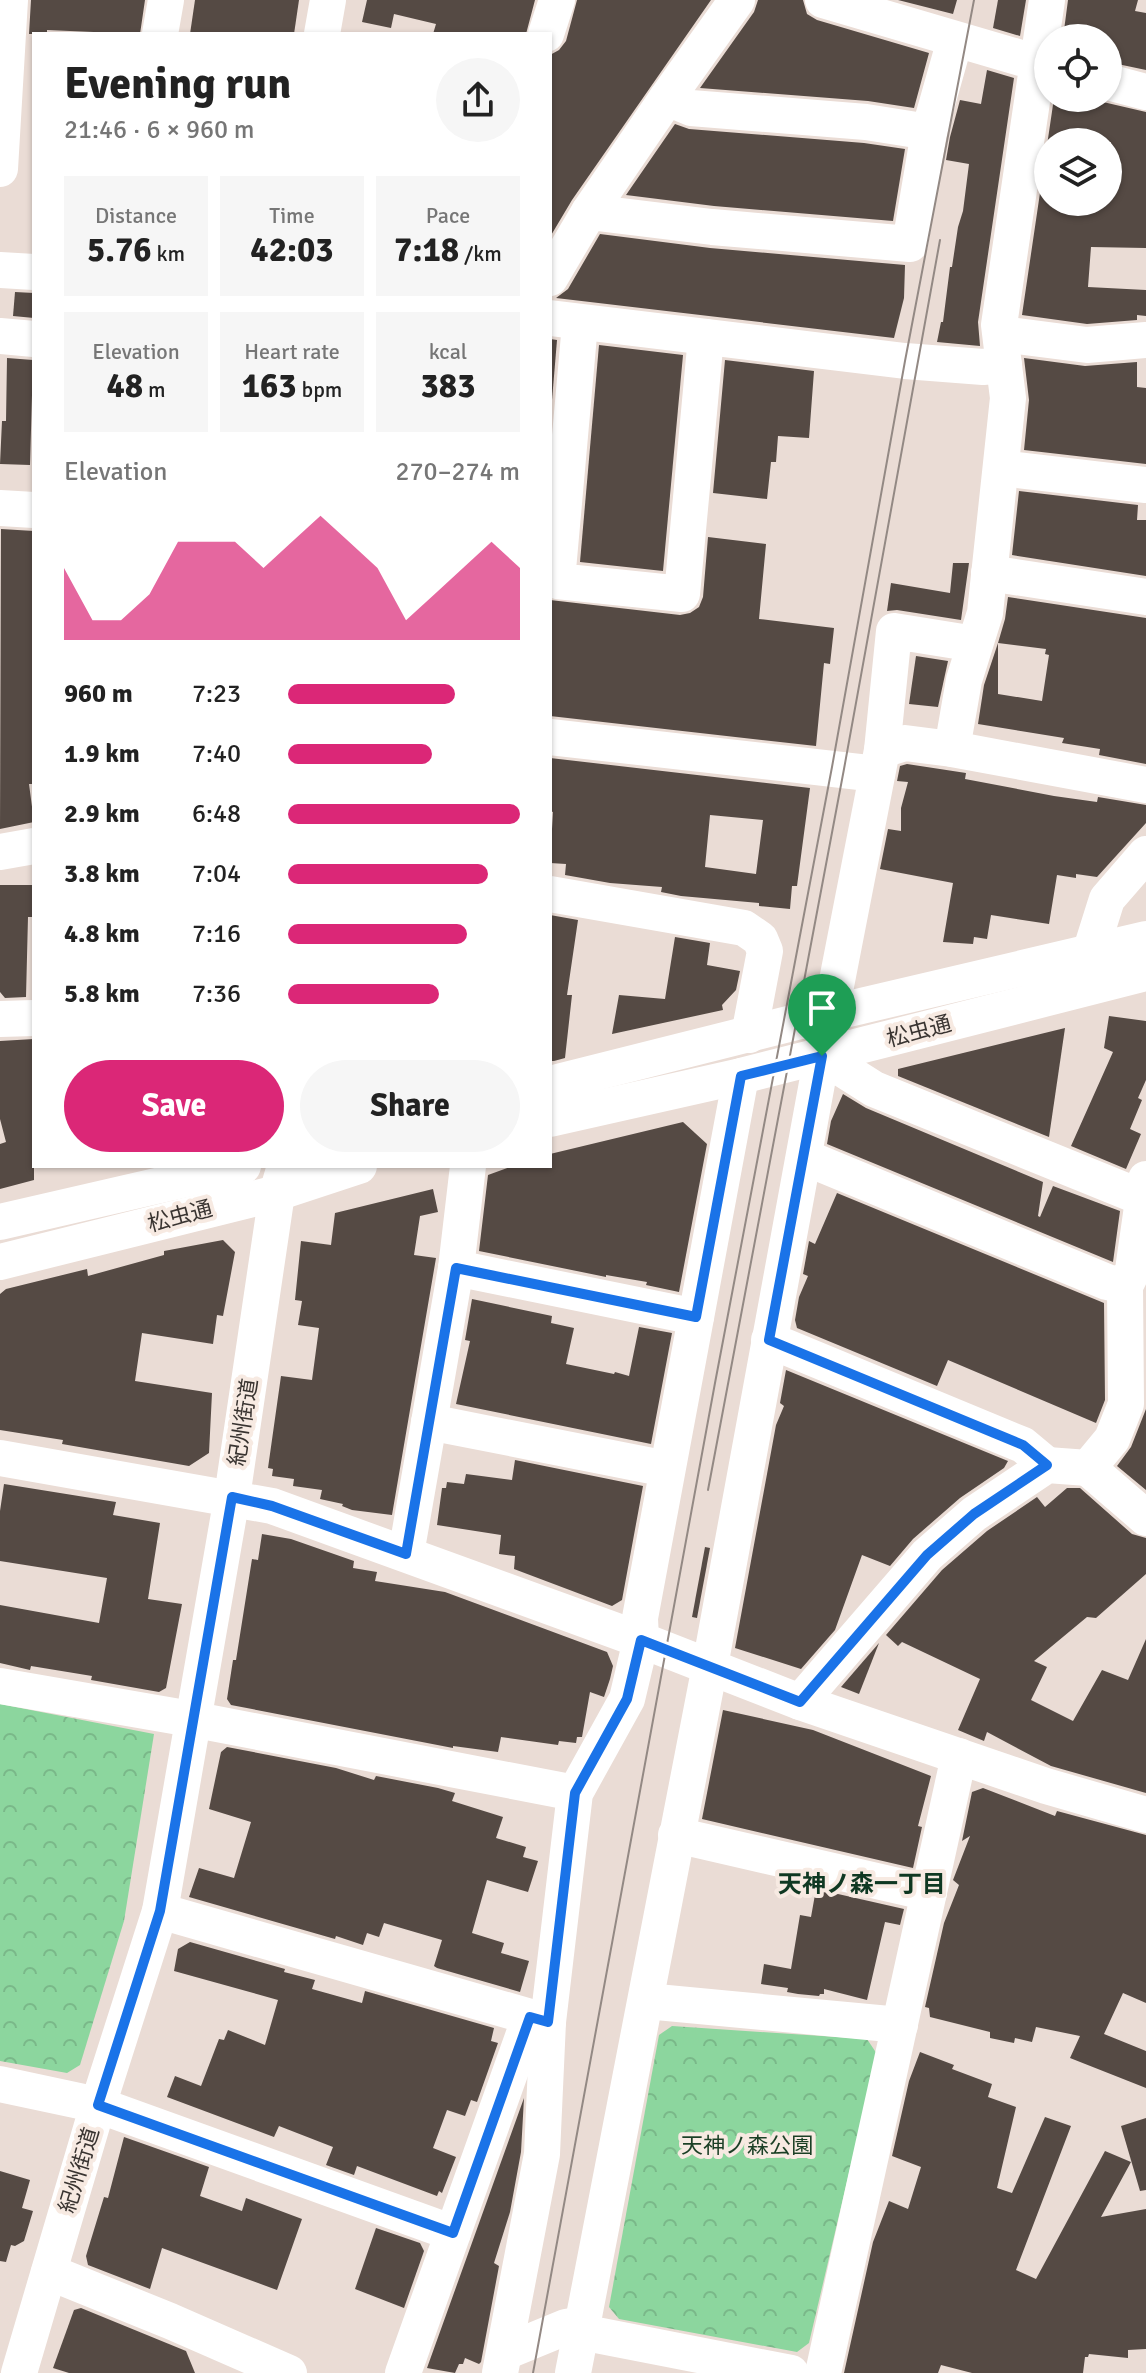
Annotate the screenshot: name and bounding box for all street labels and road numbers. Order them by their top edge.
street label: 松虫通 [884,1009,954,1053]
street label: 松虫通 [145,1194,215,1238]
street label: 紀州街道 [223,1376,263,1468]
street label: 紀州街道 [53,2124,105,2216]

